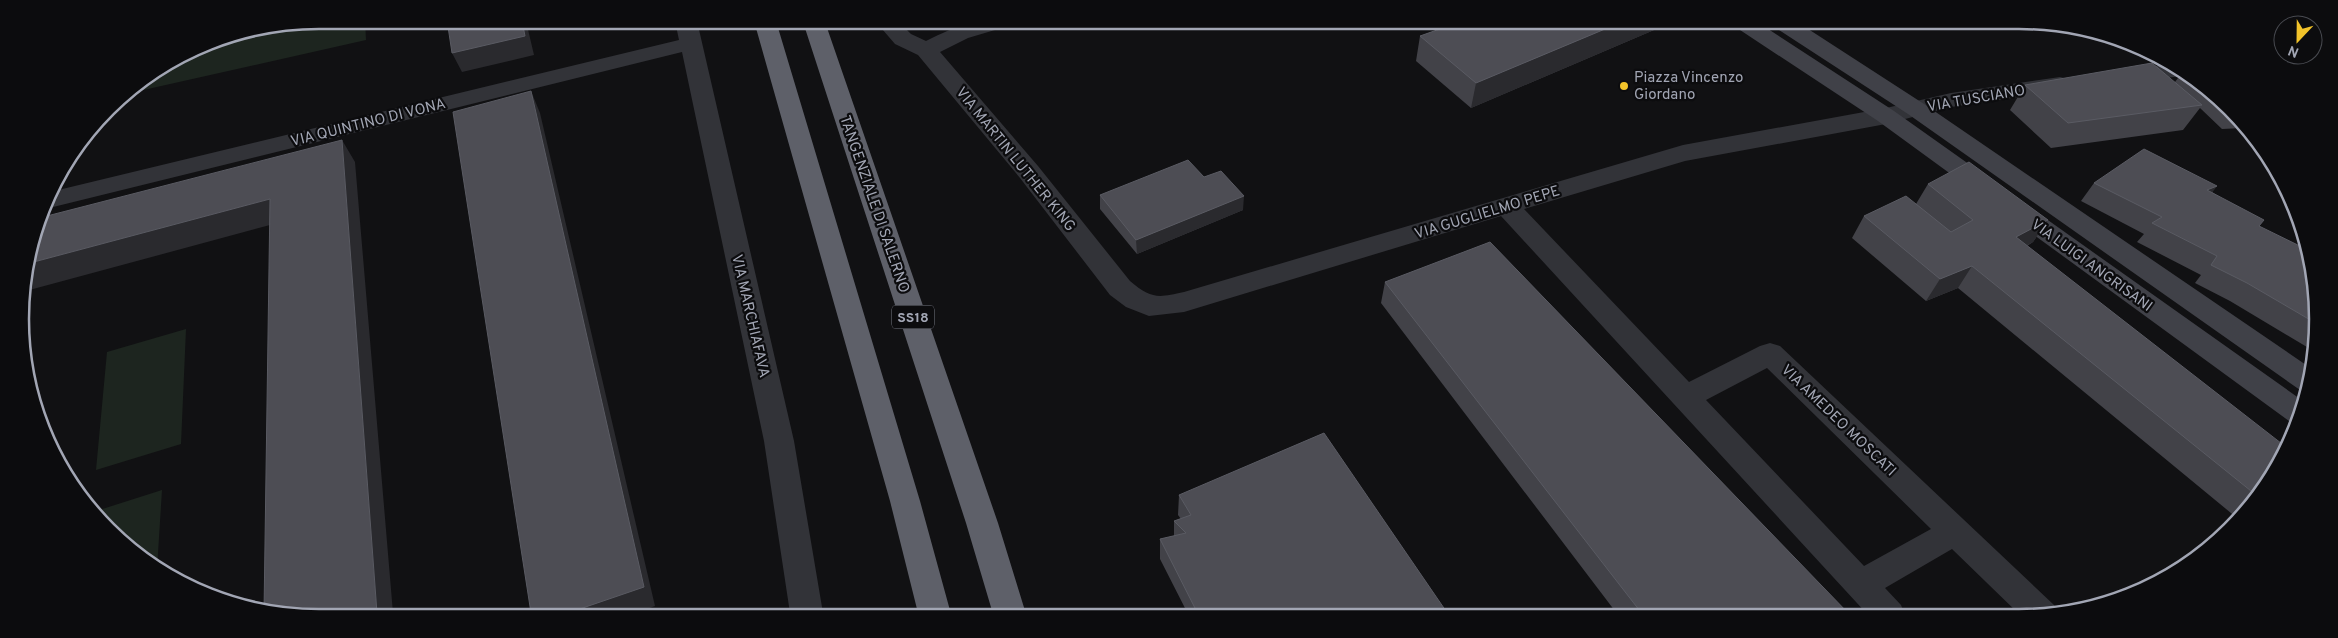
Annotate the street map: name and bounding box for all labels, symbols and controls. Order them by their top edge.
north arrow [2273,15,2323,65]
text: N [2286,41,2302,60]
place label: Piazza Vincenzo Giordano [1634,69,1743,105]
marker: Piazza Vincenzo Giordano [1618,80,1630,92]
street label: VIA TUSCIANO [1926,82,2027,117]
street label: VIA MARTIN LUTHER KING [951,84,1079,236]
street label: VIA QUINTINO DI VONA [289,95,448,152]
street label: TANGENZIALE DI SALERNO [834,113,913,296]
street label: VIA GUGLIELMO PEPE [1413,182,1562,245]
street label: VIA LUIGI ANGRISANI [2027,216,2156,317]
street label: VIA MARCHIAFAVA [726,253,773,380]
road number: SS18 [892,306,934,328]
street label: VIA AMEDEO MOSCATI [1776,361,1900,481]

